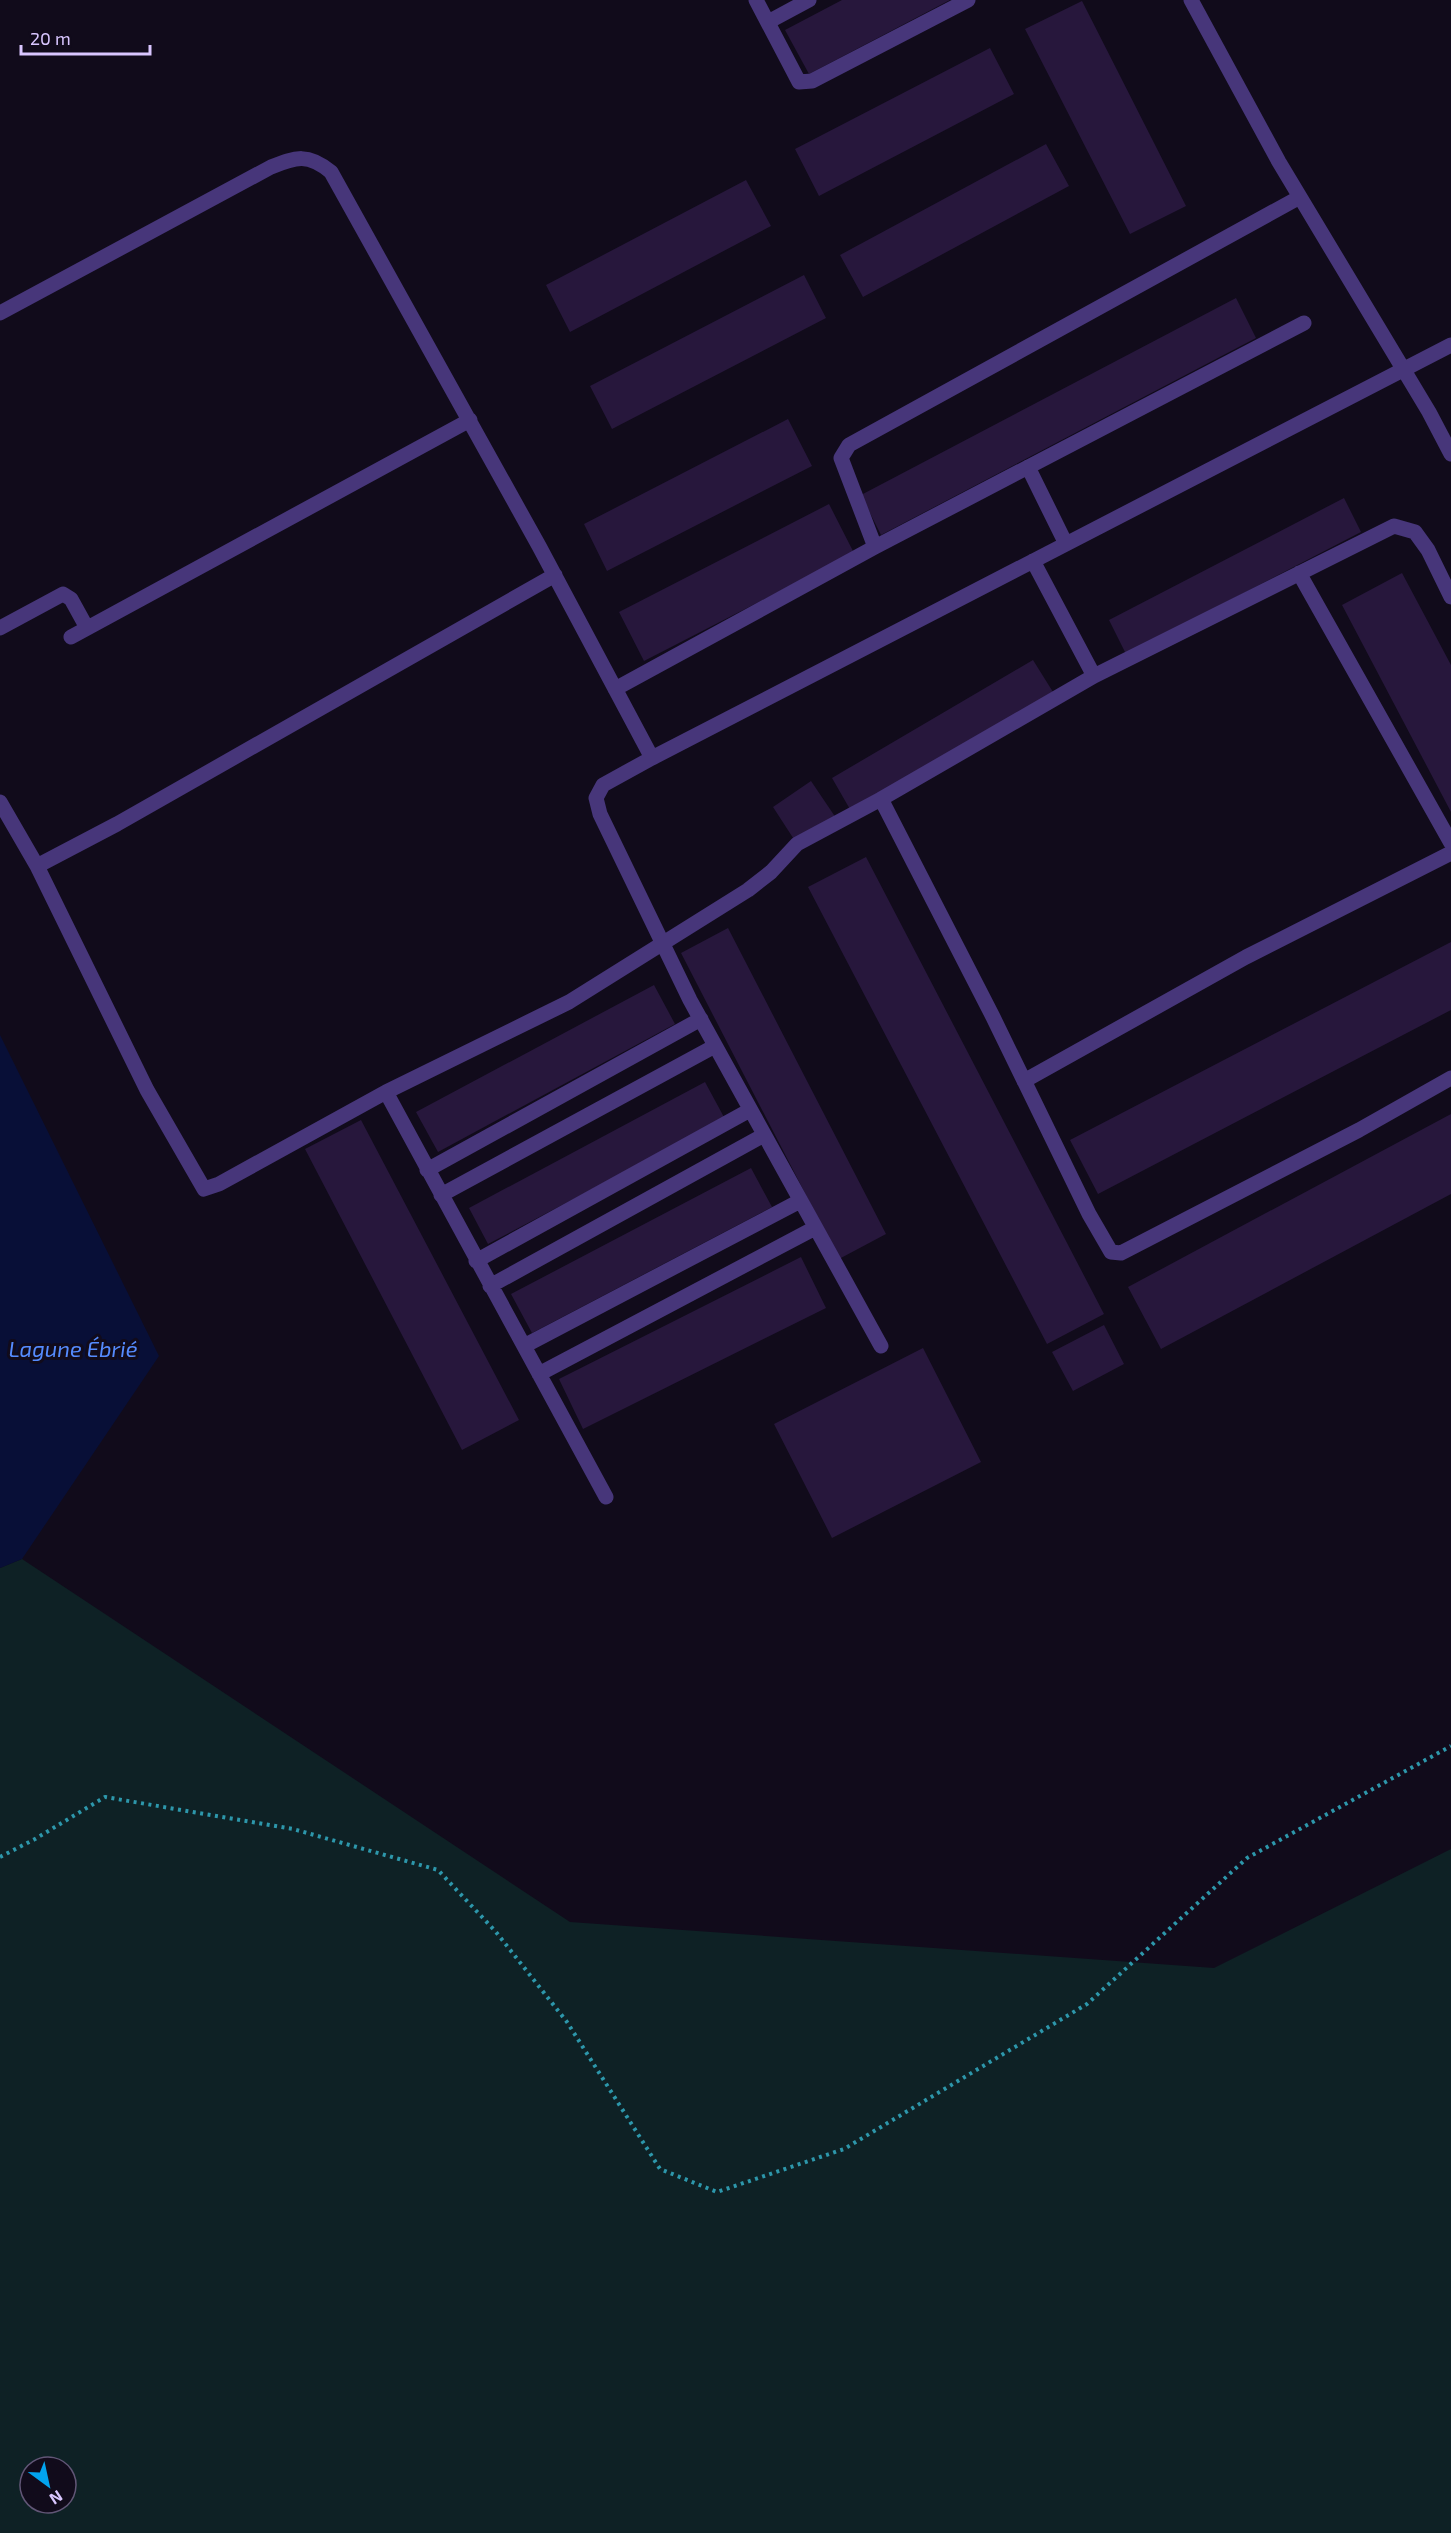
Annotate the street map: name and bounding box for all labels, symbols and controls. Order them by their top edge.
scale bar [21,18,150,56]
text: 20 m [30,27,71,49]
water label: Lagune Ébrié [8,1335,138,1361]
north arrow [18,2455,78,2515]
text: N [46,2487,66,2509]

